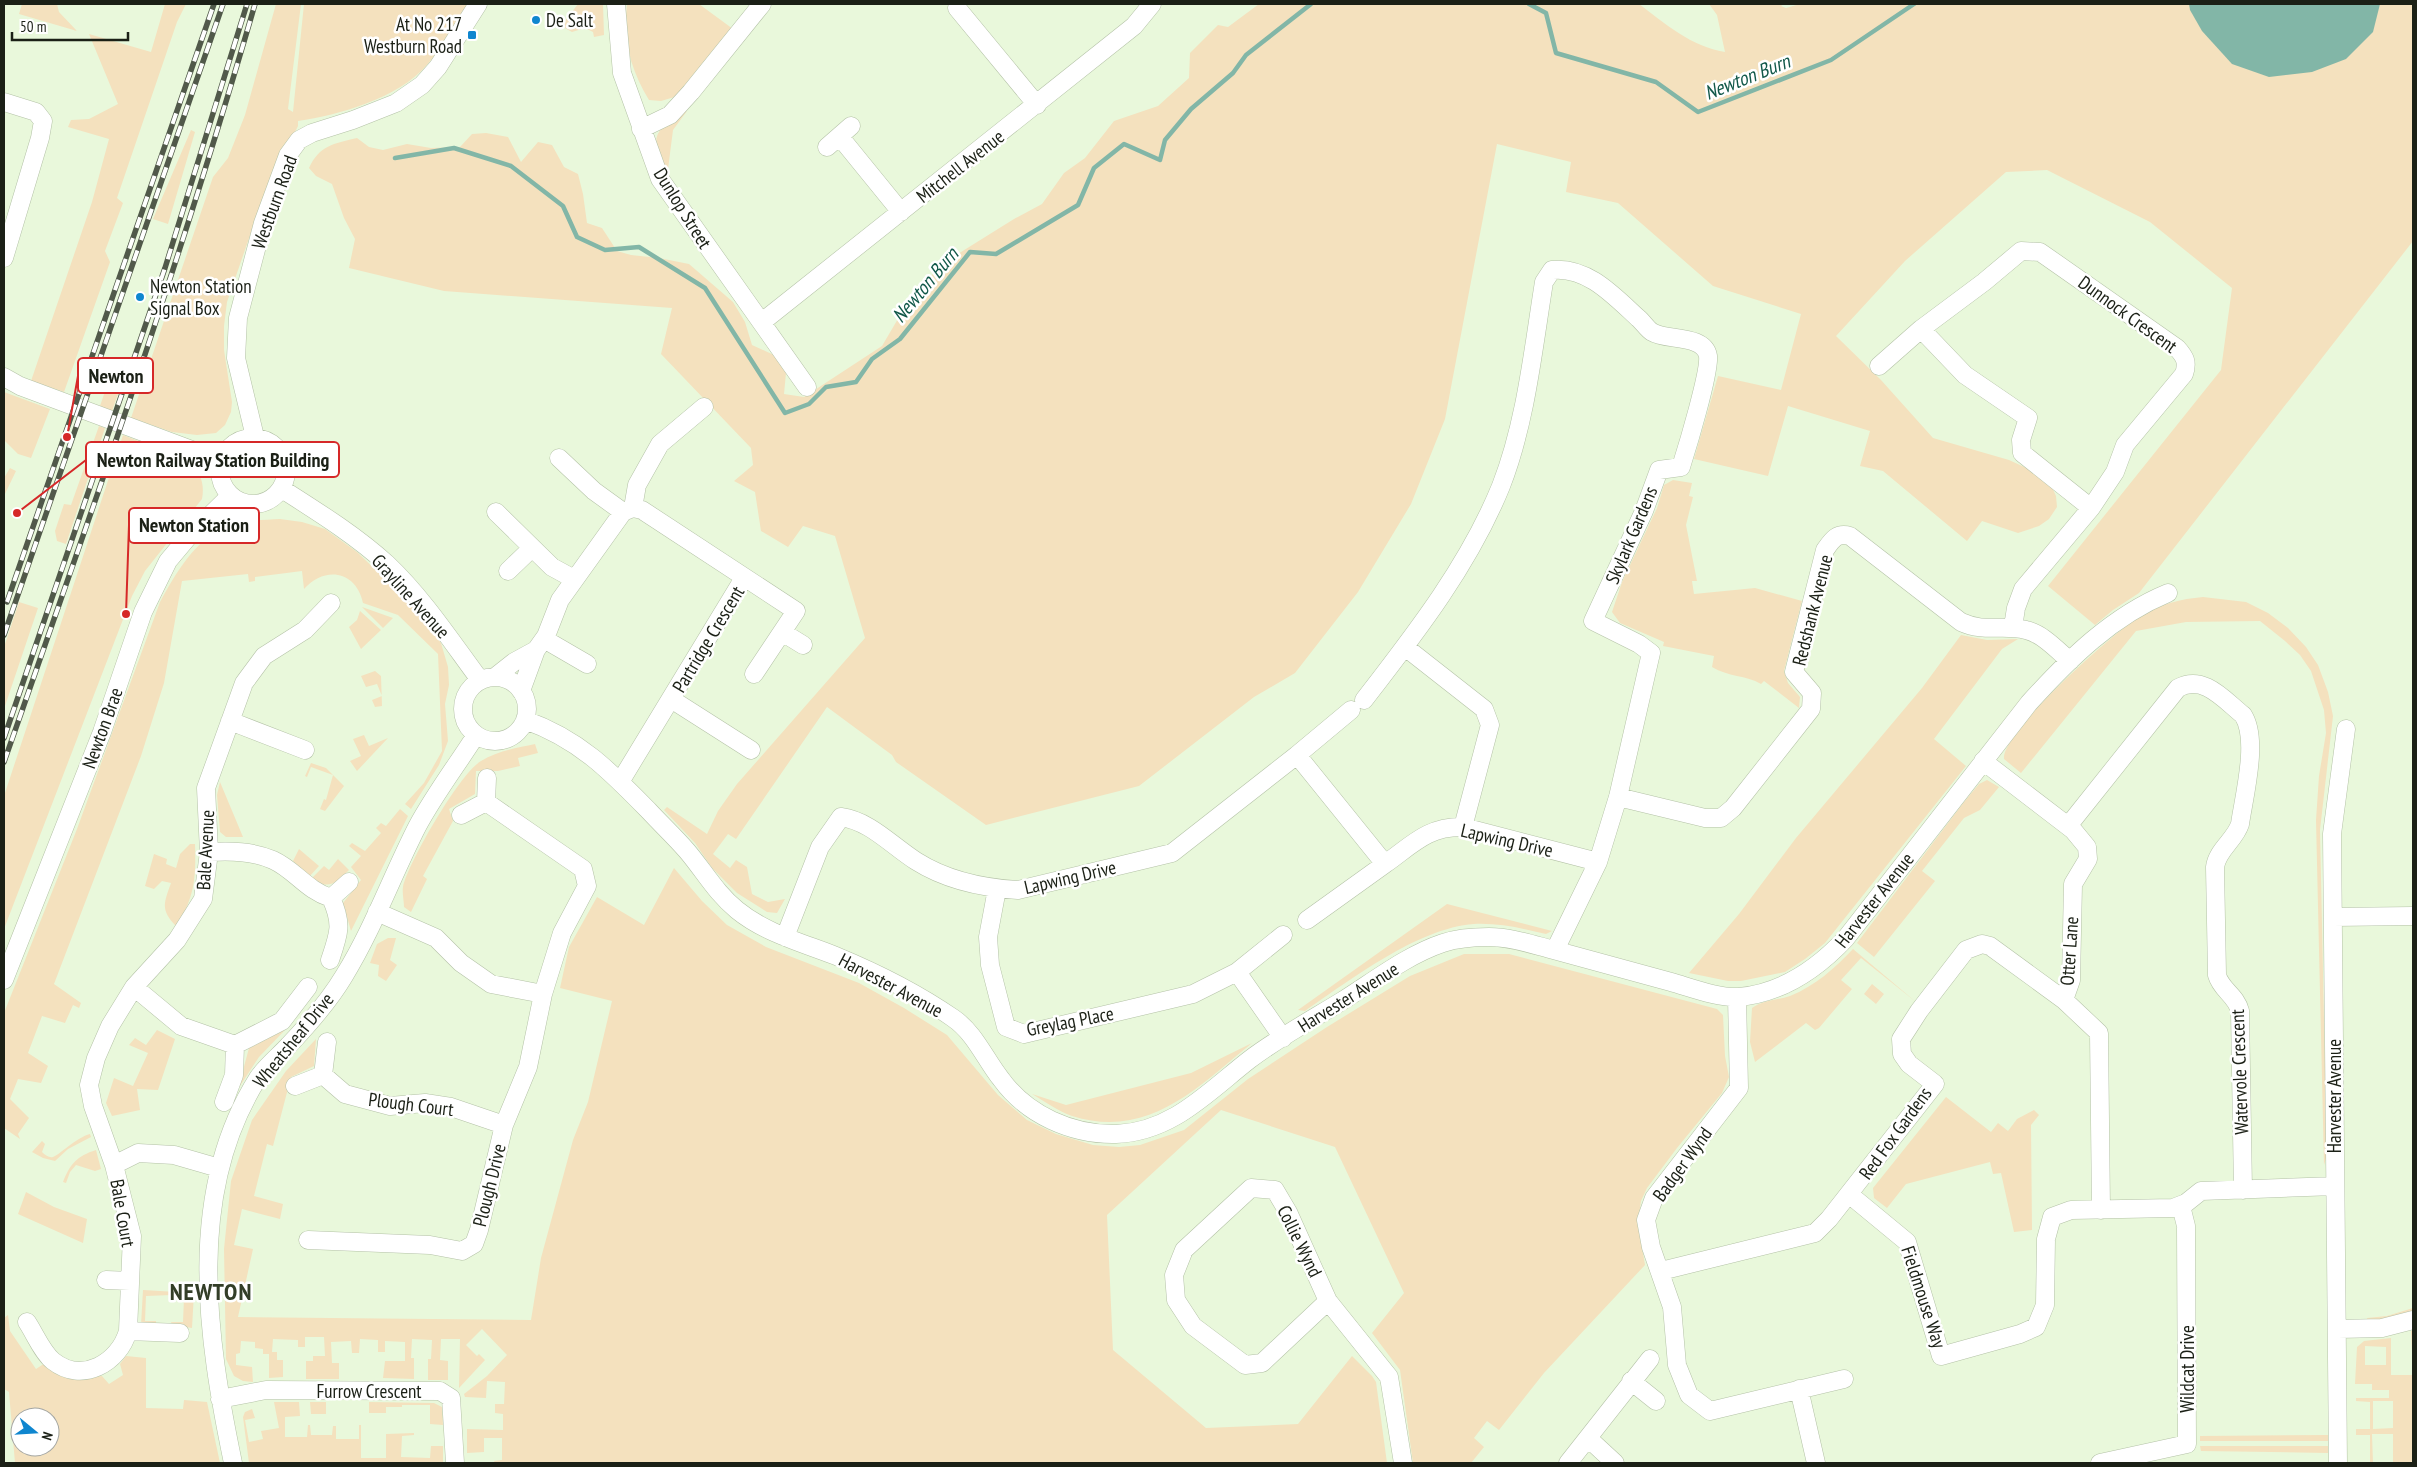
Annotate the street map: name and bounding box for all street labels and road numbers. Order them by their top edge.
street label: Mitchell Avenue [911,124,1009,208]
street label: Westburn Road [246,152,302,252]
street label: Dunlop Street [649,163,718,254]
street label: Dunnock Crescent [2074,270,2183,358]
street label: Skylark Gardens [1600,483,1662,587]
street label: Grayline Avenue [367,549,455,643]
street label: Redshank Avenue [1787,552,1837,668]
street label: Partridge Crescent [667,581,750,697]
street label: Newton Brae [76,684,128,772]
street label: Bale Avenue [191,809,219,891]
street label: Lapwing Drive [1459,818,1556,862]
street label: Harvester Avenue [1829,847,1919,952]
street label: Lapwing Drive [1022,855,1119,899]
street label: Otter Lane [2055,915,2083,986]
street label: Harvester Avenue [835,948,947,1023]
street label: Harvester Avenue [1293,956,1403,1037]
street label: Wheatsheaf Drive [247,987,339,1092]
street label: Greylag Place [1024,1001,1116,1041]
street label: Watervole Crescent [2225,1008,2253,1135]
street label: Harvester Avenue [2322,1039,2346,1153]
street label: Red Fox Gardens [1853,1082,1937,1184]
street label: Plough Court [367,1087,456,1121]
street label: Badger Wynd [1647,1122,1717,1206]
street label: Plough Drive [467,1141,511,1229]
street label: Bale Court [105,1177,141,1250]
street label: Collie Wynd [1272,1201,1328,1281]
street label: Fieldmouse Way [1896,1243,1952,1352]
street label: Wildcat Drive [2175,1325,2199,1413]
street label: Furrow Crescent [316,1379,422,1403]

